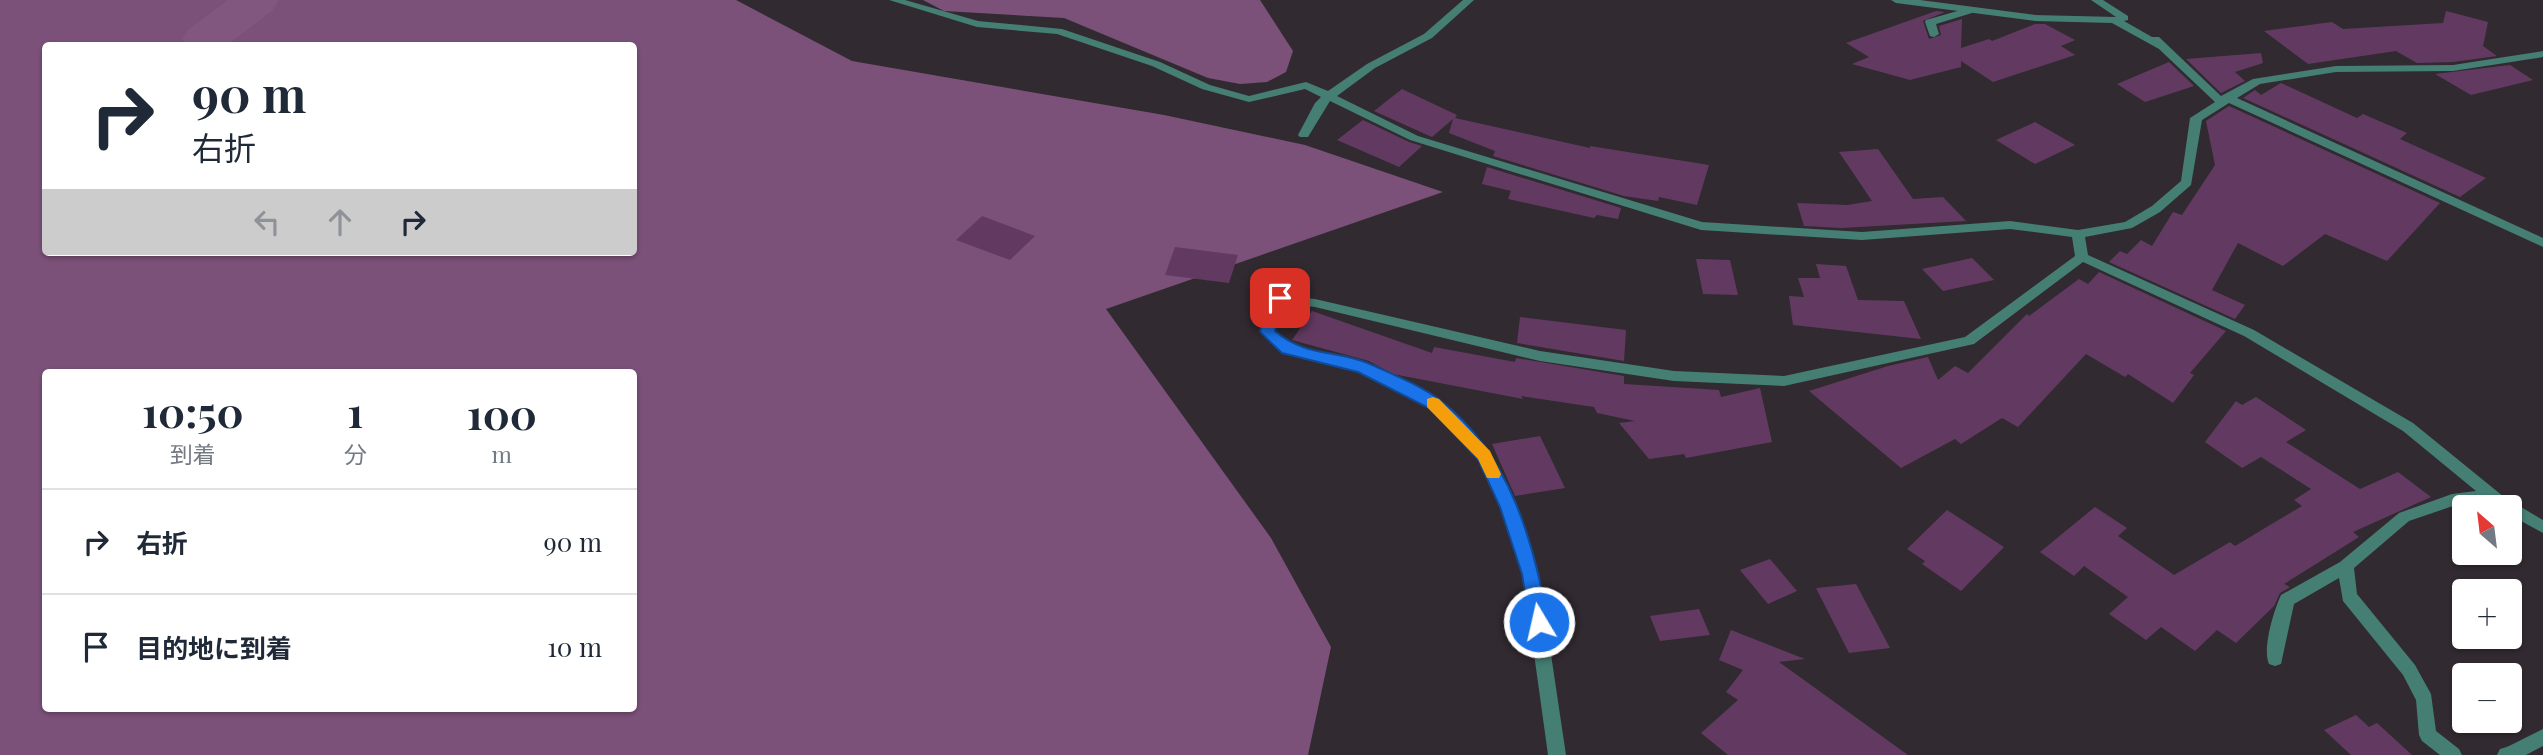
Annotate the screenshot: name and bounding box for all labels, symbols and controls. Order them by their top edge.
text: 90 m [192,60,306,125]
icon: right [77,70,168,161]
text: 右折 [192,125,256,168]
icon: left [248,203,286,241]
icon: ahead [321,203,359,241]
icon: right [394,203,432,241]
pin [1250,268,1310,328]
icon: arrive [1261,279,1299,317]
text: 10:50 [142,383,244,439]
text: 1 [347,383,363,439]
text: 100 [467,385,537,441]
text: 到着 [170,438,216,469]
text: 分 [344,438,367,469]
text: m [492,438,512,469]
north arrow [2452,495,2522,565]
map controls [2452,495,2522,733]
icon: right [77,523,115,561]
text: 90 m [544,524,602,559]
text: 右折 [136,525,188,560]
button: + [2452,579,2522,649]
position arrow [1502,585,1576,659]
icon: arrive [77,628,115,666]
text: 10 m [547,629,602,664]
text: 目的地に到着 [136,630,292,665]
button: − [2452,663,2522,733]

